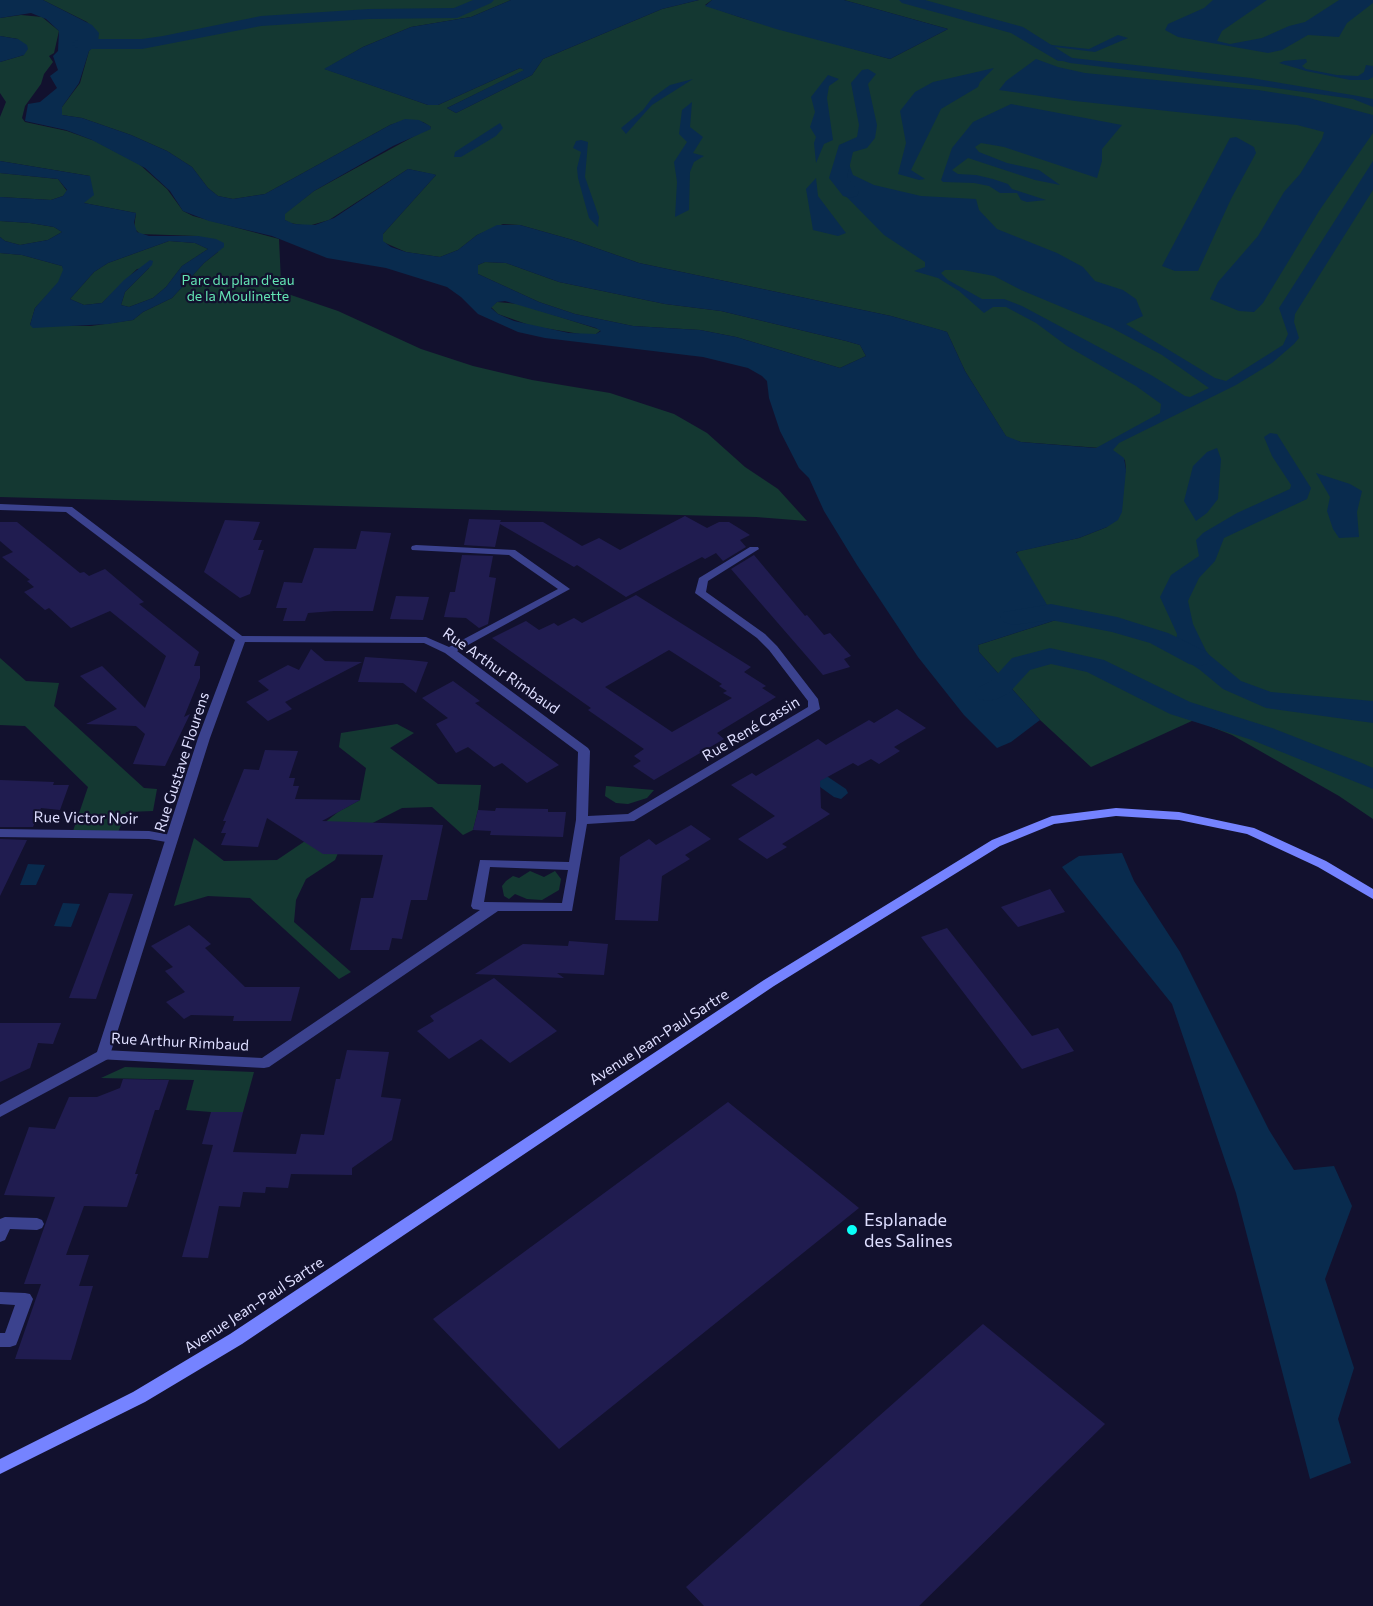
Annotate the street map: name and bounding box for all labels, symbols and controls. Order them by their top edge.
park label: Parc du plan d'eau de la Moulinette [182,272,294,304]
street label: Rue Arthur Rimbaud [439,624,563,718]
street label: Rue Gustave Flourens [151,690,213,834]
street label: Rue René Cassin [699,693,803,765]
street label: Rue Victor Noir [34,808,138,828]
street label: Avenue Jean-Paul Sartre [586,985,732,1089]
street label: Rue Arthur Rimbaud [111,1029,249,1055]
place label: Esplanade des Salines [864,1209,953,1252]
marker: Esplanade des Salines [845,1223,859,1237]
street label: Avenue Jean-Paul Sartre [181,1253,327,1357]

